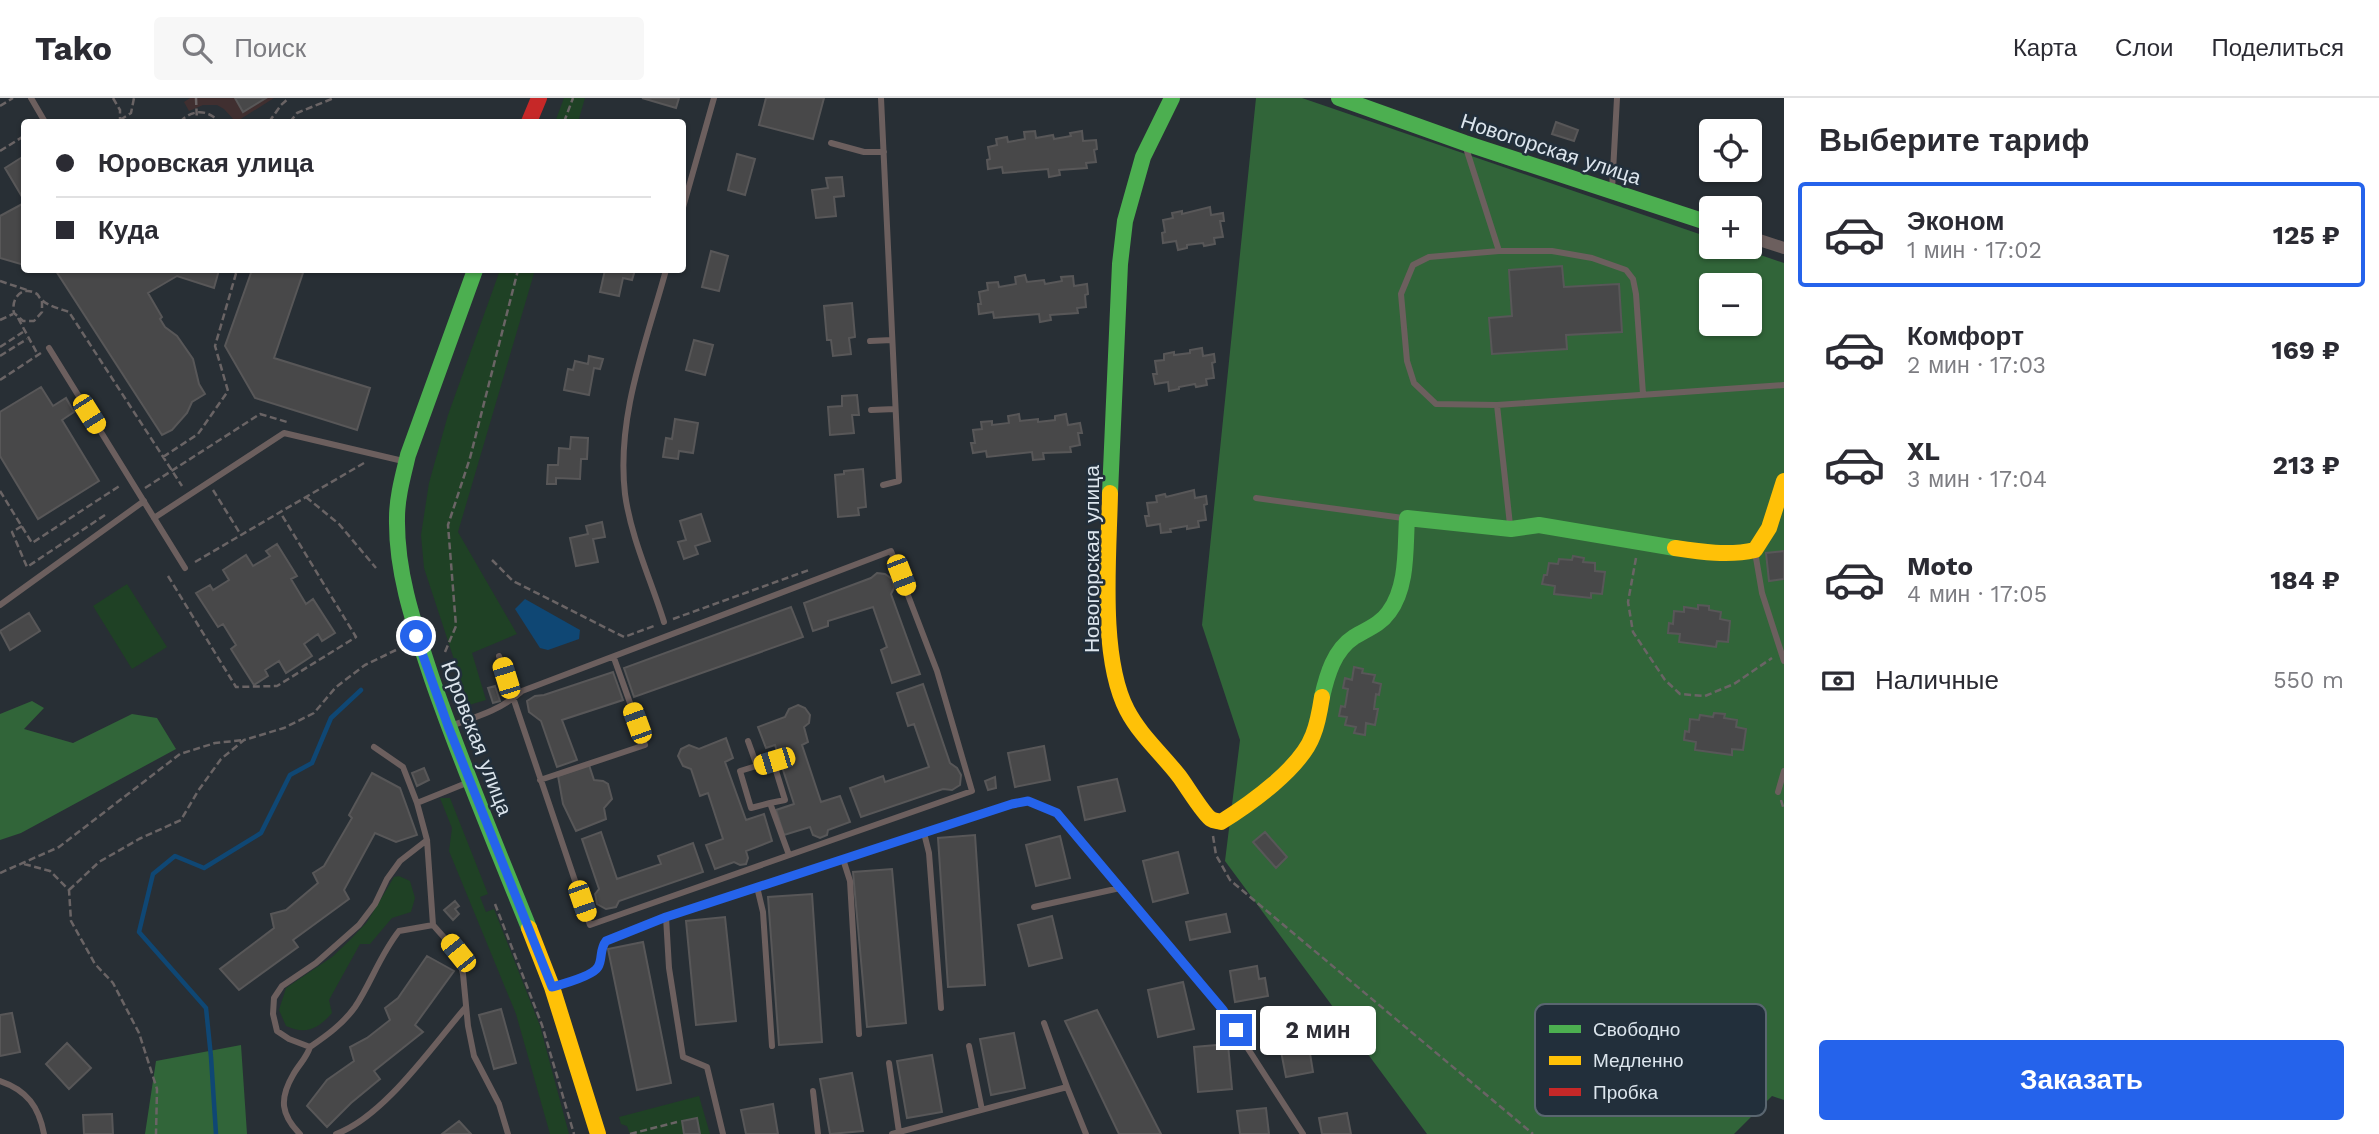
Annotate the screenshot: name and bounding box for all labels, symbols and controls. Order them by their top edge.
search box [154,17,644,80]
text: Tako [35,29,112,68]
icon: search [178,29,216,67]
text: Поиск [234,33,306,63]
text: Карта [2013,34,2077,62]
text: Слои [2115,34,2173,62]
text: Поделиться [2211,34,2344,62]
street label: Новогорская улица [1458,108,1645,190]
map controls [1699,119,1762,336]
button: locate [1699,119,1762,182]
text: Выберите тариф [1819,121,2090,159]
text: Юровская улица [98,148,314,178]
button: + [1699,196,1762,259]
icon: car [1823,203,1886,266]
text: Эконом [1907,206,2005,236]
text: Куда [98,215,159,245]
text: 125 ₽ [2273,220,2340,250]
text: 1 мин · 17:02 [1907,237,2042,264]
button: − [1699,273,1762,336]
icon: car [1823,318,1886,381]
text: Комфорт [1907,321,2024,351]
text: 169 ₽ [2271,335,2340,365]
text: 2 мин · 17:03 [1907,352,2046,379]
car [69,391,110,437]
icon: car [1823,433,1886,496]
text: XL [1907,436,1940,466]
text: 213 ₽ [2273,450,2340,480]
street label: Новогорская улица [1079,465,1104,653]
text: 3 мин · 17:04 [1907,466,2047,493]
icon: car [1823,548,1886,611]
text: Moto [1907,551,1973,581]
car [884,552,919,598]
text: 184 ₽ [2270,565,2340,595]
text: 4 мин · 17:05 [1907,581,2047,608]
route start [400,620,432,652]
car [490,655,523,701]
street label: Юровская улица [436,657,518,819]
icon: cash [1819,662,1857,700]
text: Наличные [1875,665,1999,695]
text: 550 m [2273,667,2344,694]
car [620,700,655,746]
car [751,745,798,777]
car [566,878,599,924]
car [437,930,480,976]
legend [1535,1004,1766,1116]
callout: 2 мин [1260,1006,1376,1054]
route end [1220,1014,1252,1046]
text: 2 мин [1285,1017,1351,1044]
text: Свободно [1593,1018,1680,1041]
button: Заказать [1819,1040,2344,1120]
text: Медленно [1593,1049,1683,1072]
text: Пробка [1593,1081,1658,1104]

